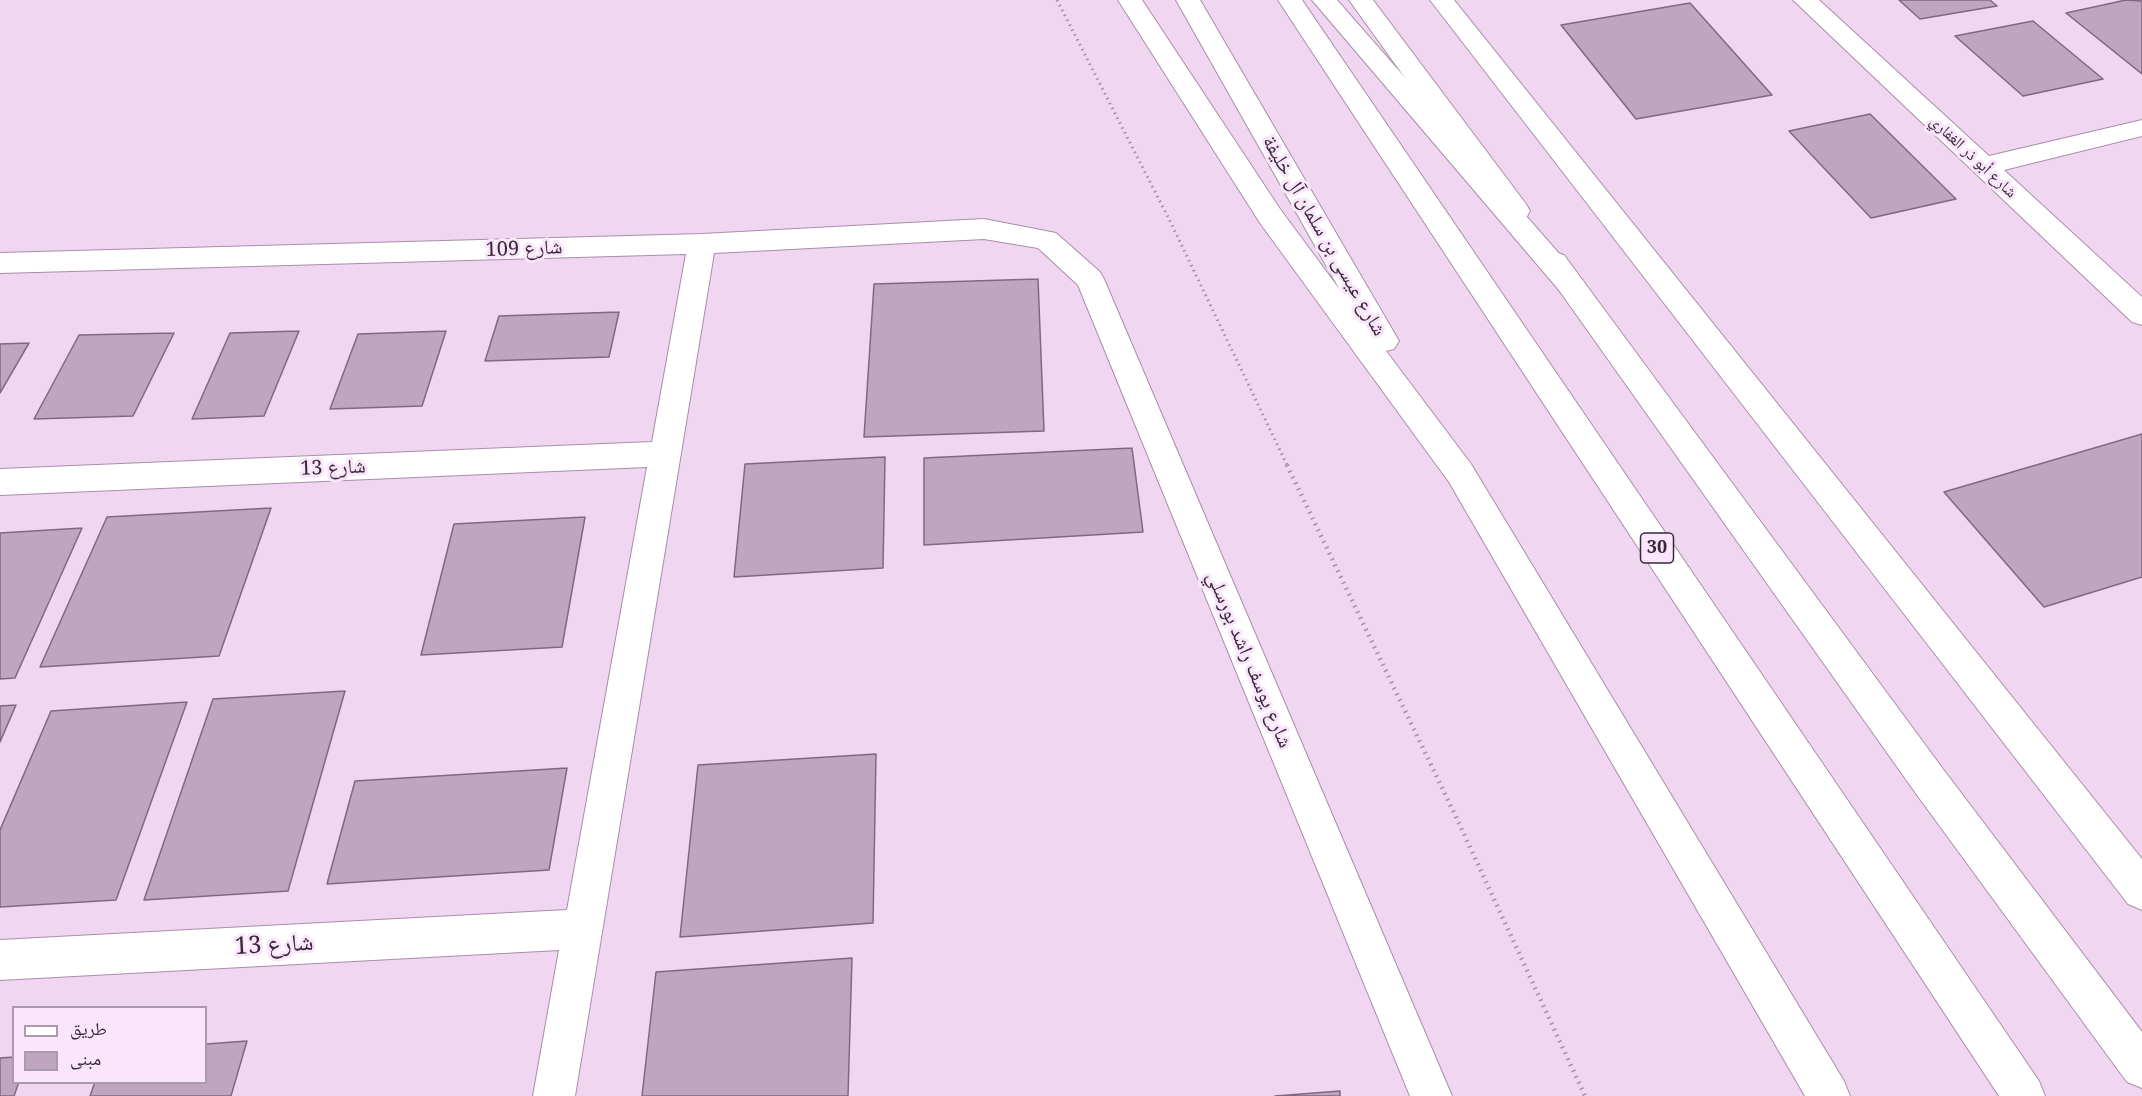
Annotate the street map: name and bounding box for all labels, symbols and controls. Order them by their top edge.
street label: شارع أبو ذر الغفاري [1926,112,2020,202]
street label: شارع عيسى بن سلمان آل خليفة [1257,132,1391,340]
street label: شارع 109 [485,236,563,262]
street label: شارع 13 [300,455,366,481]
road number: 30 [1640,533,1674,563]
street label: شارع يوسف راشد بورسلي [1201,568,1297,752]
street label: شارع 13 [234,929,314,961]
legend [12,1006,207,1084]
text: طريق [70,1016,107,1040]
text: مبنى [70,1046,101,1070]

